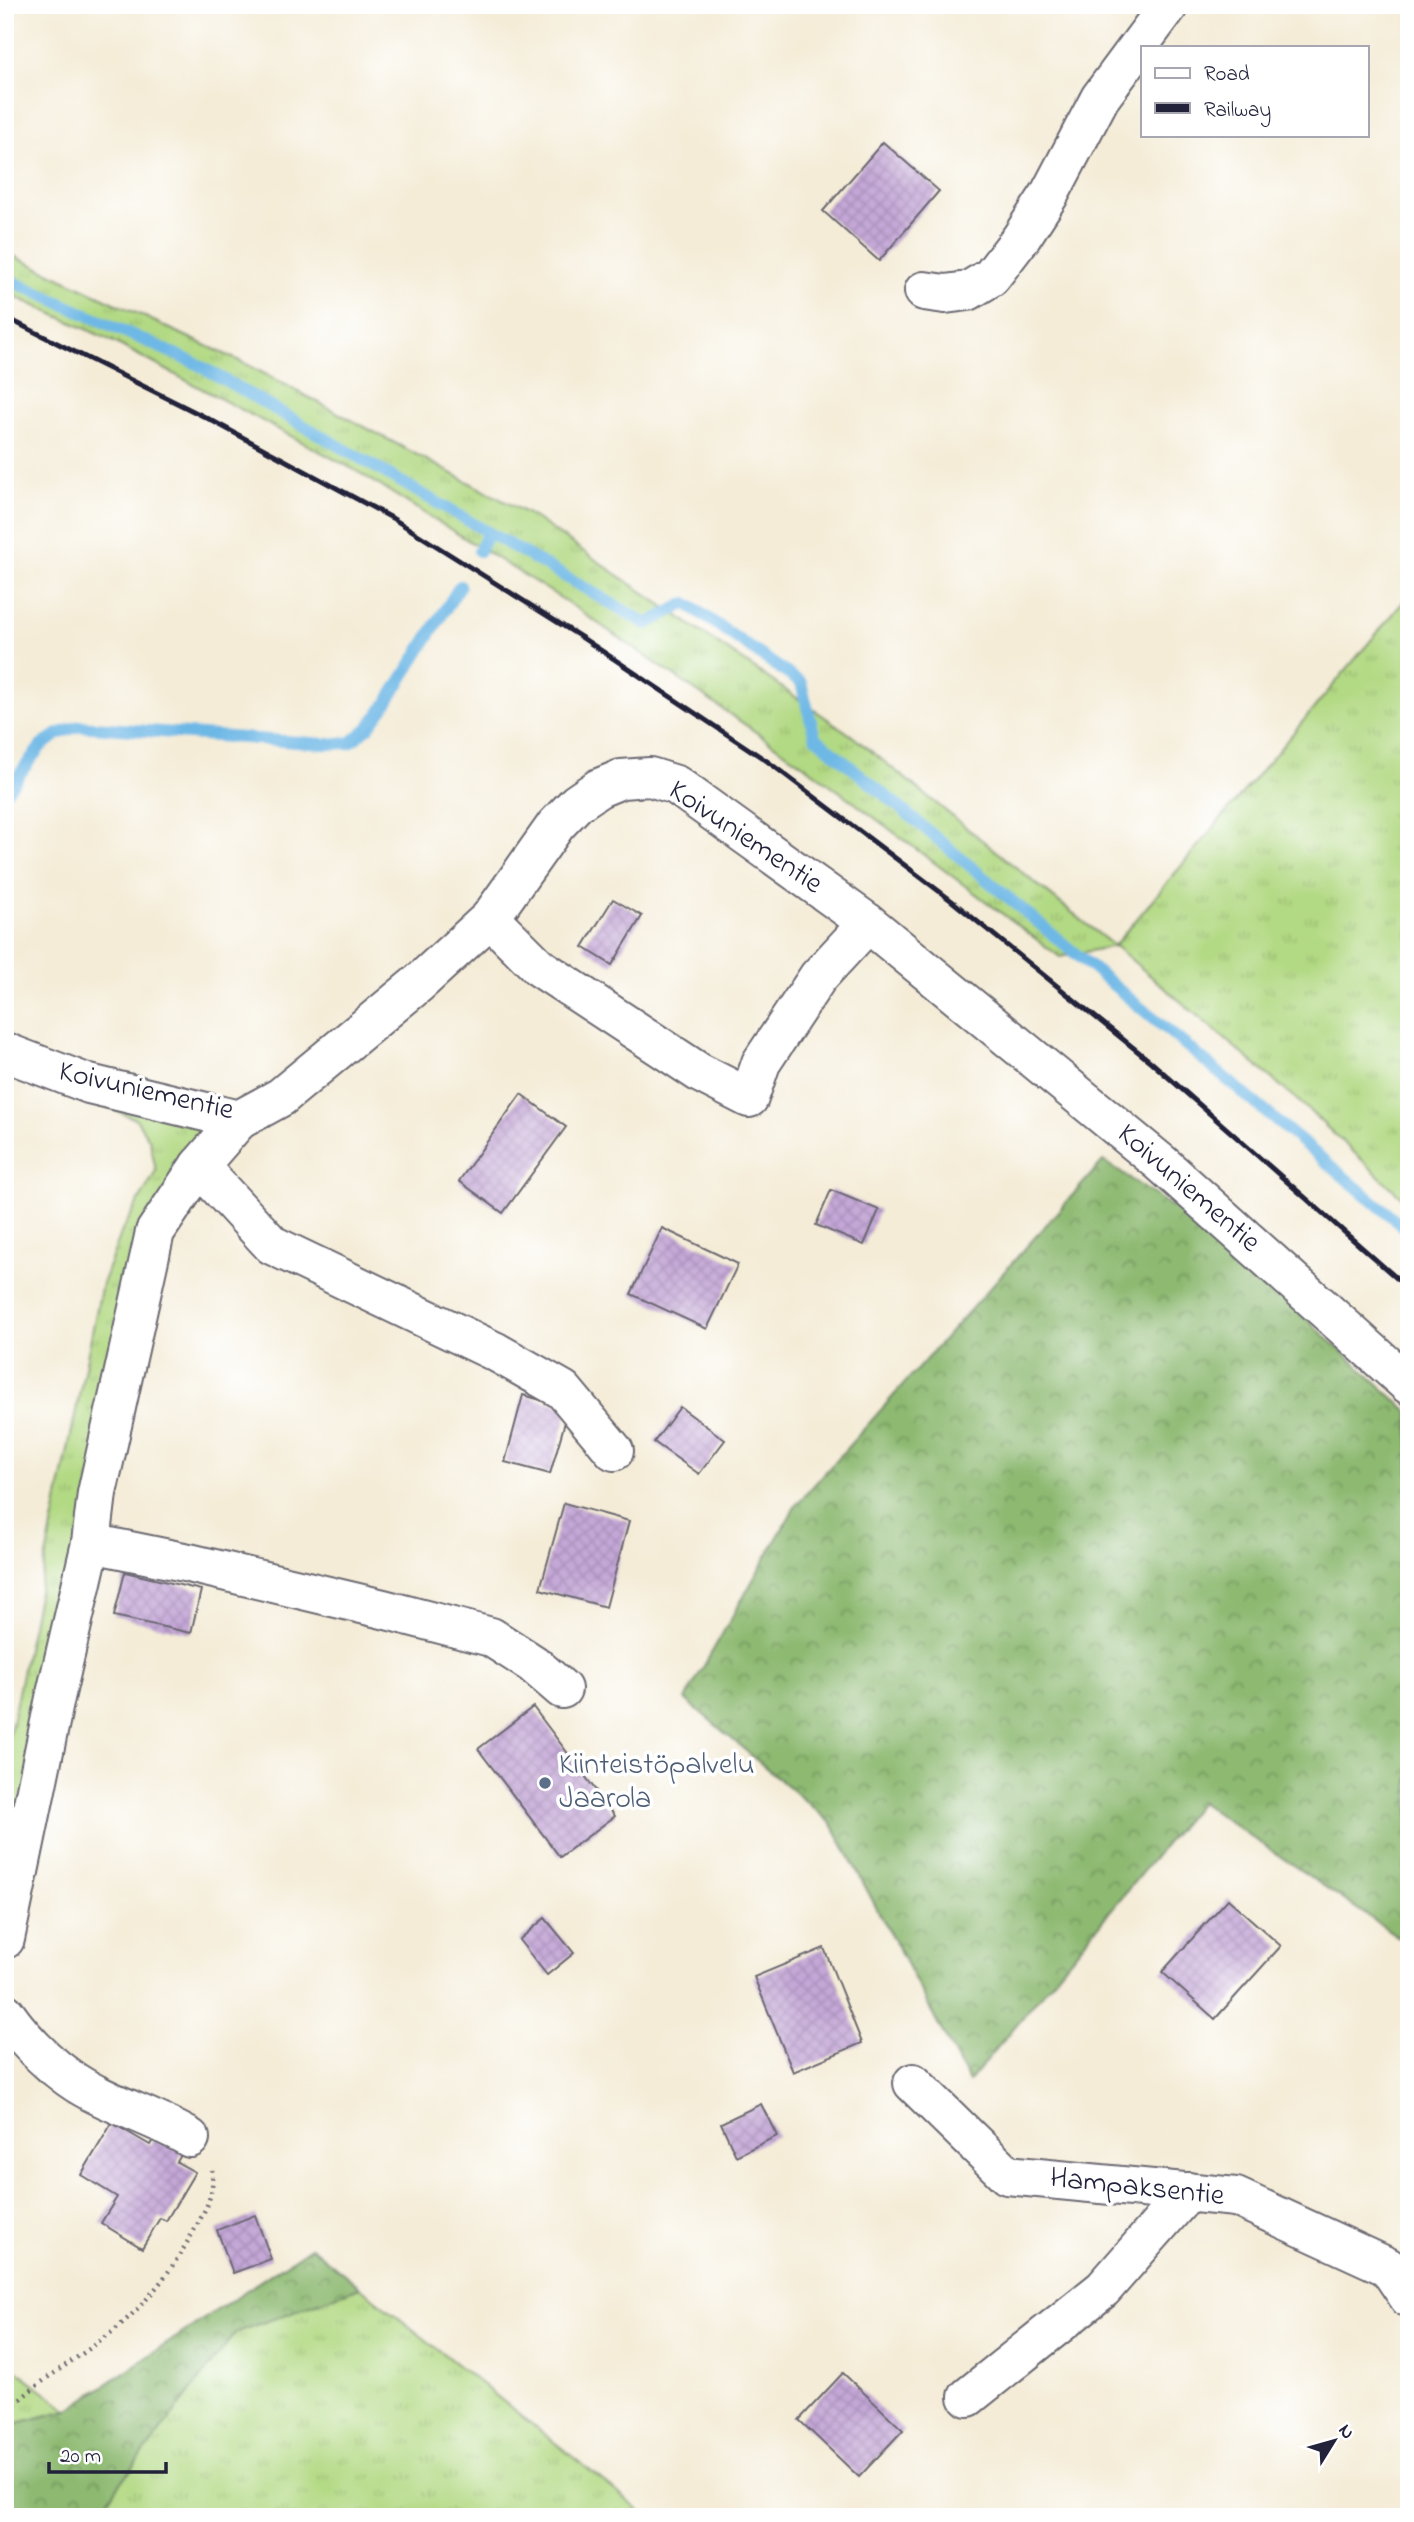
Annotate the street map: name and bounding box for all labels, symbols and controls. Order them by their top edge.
legend [1141,46,1368,136]
text: Road [1204,60,1250,90]
text: Railway [1204,96,1271,128]
street label: Koivuniementie [659,770,832,906]
street label: Koivuniementie [54,1051,238,1134]
street label: Koivuniementie [1106,1114,1270,1264]
place label: Kiinteistöpalvelu Jaarola [559,1744,755,1822]
marker: Kiinteistöpalvelu Jaarola [537,1775,553,1791]
street label: Hampaksentie [1048,2157,1227,2219]
north arrow [1298,2406,1368,2476]
text: N [1331,2419,1360,2446]
scale bar [49,2431,166,2475]
text: 20 m [60,2442,101,2472]

